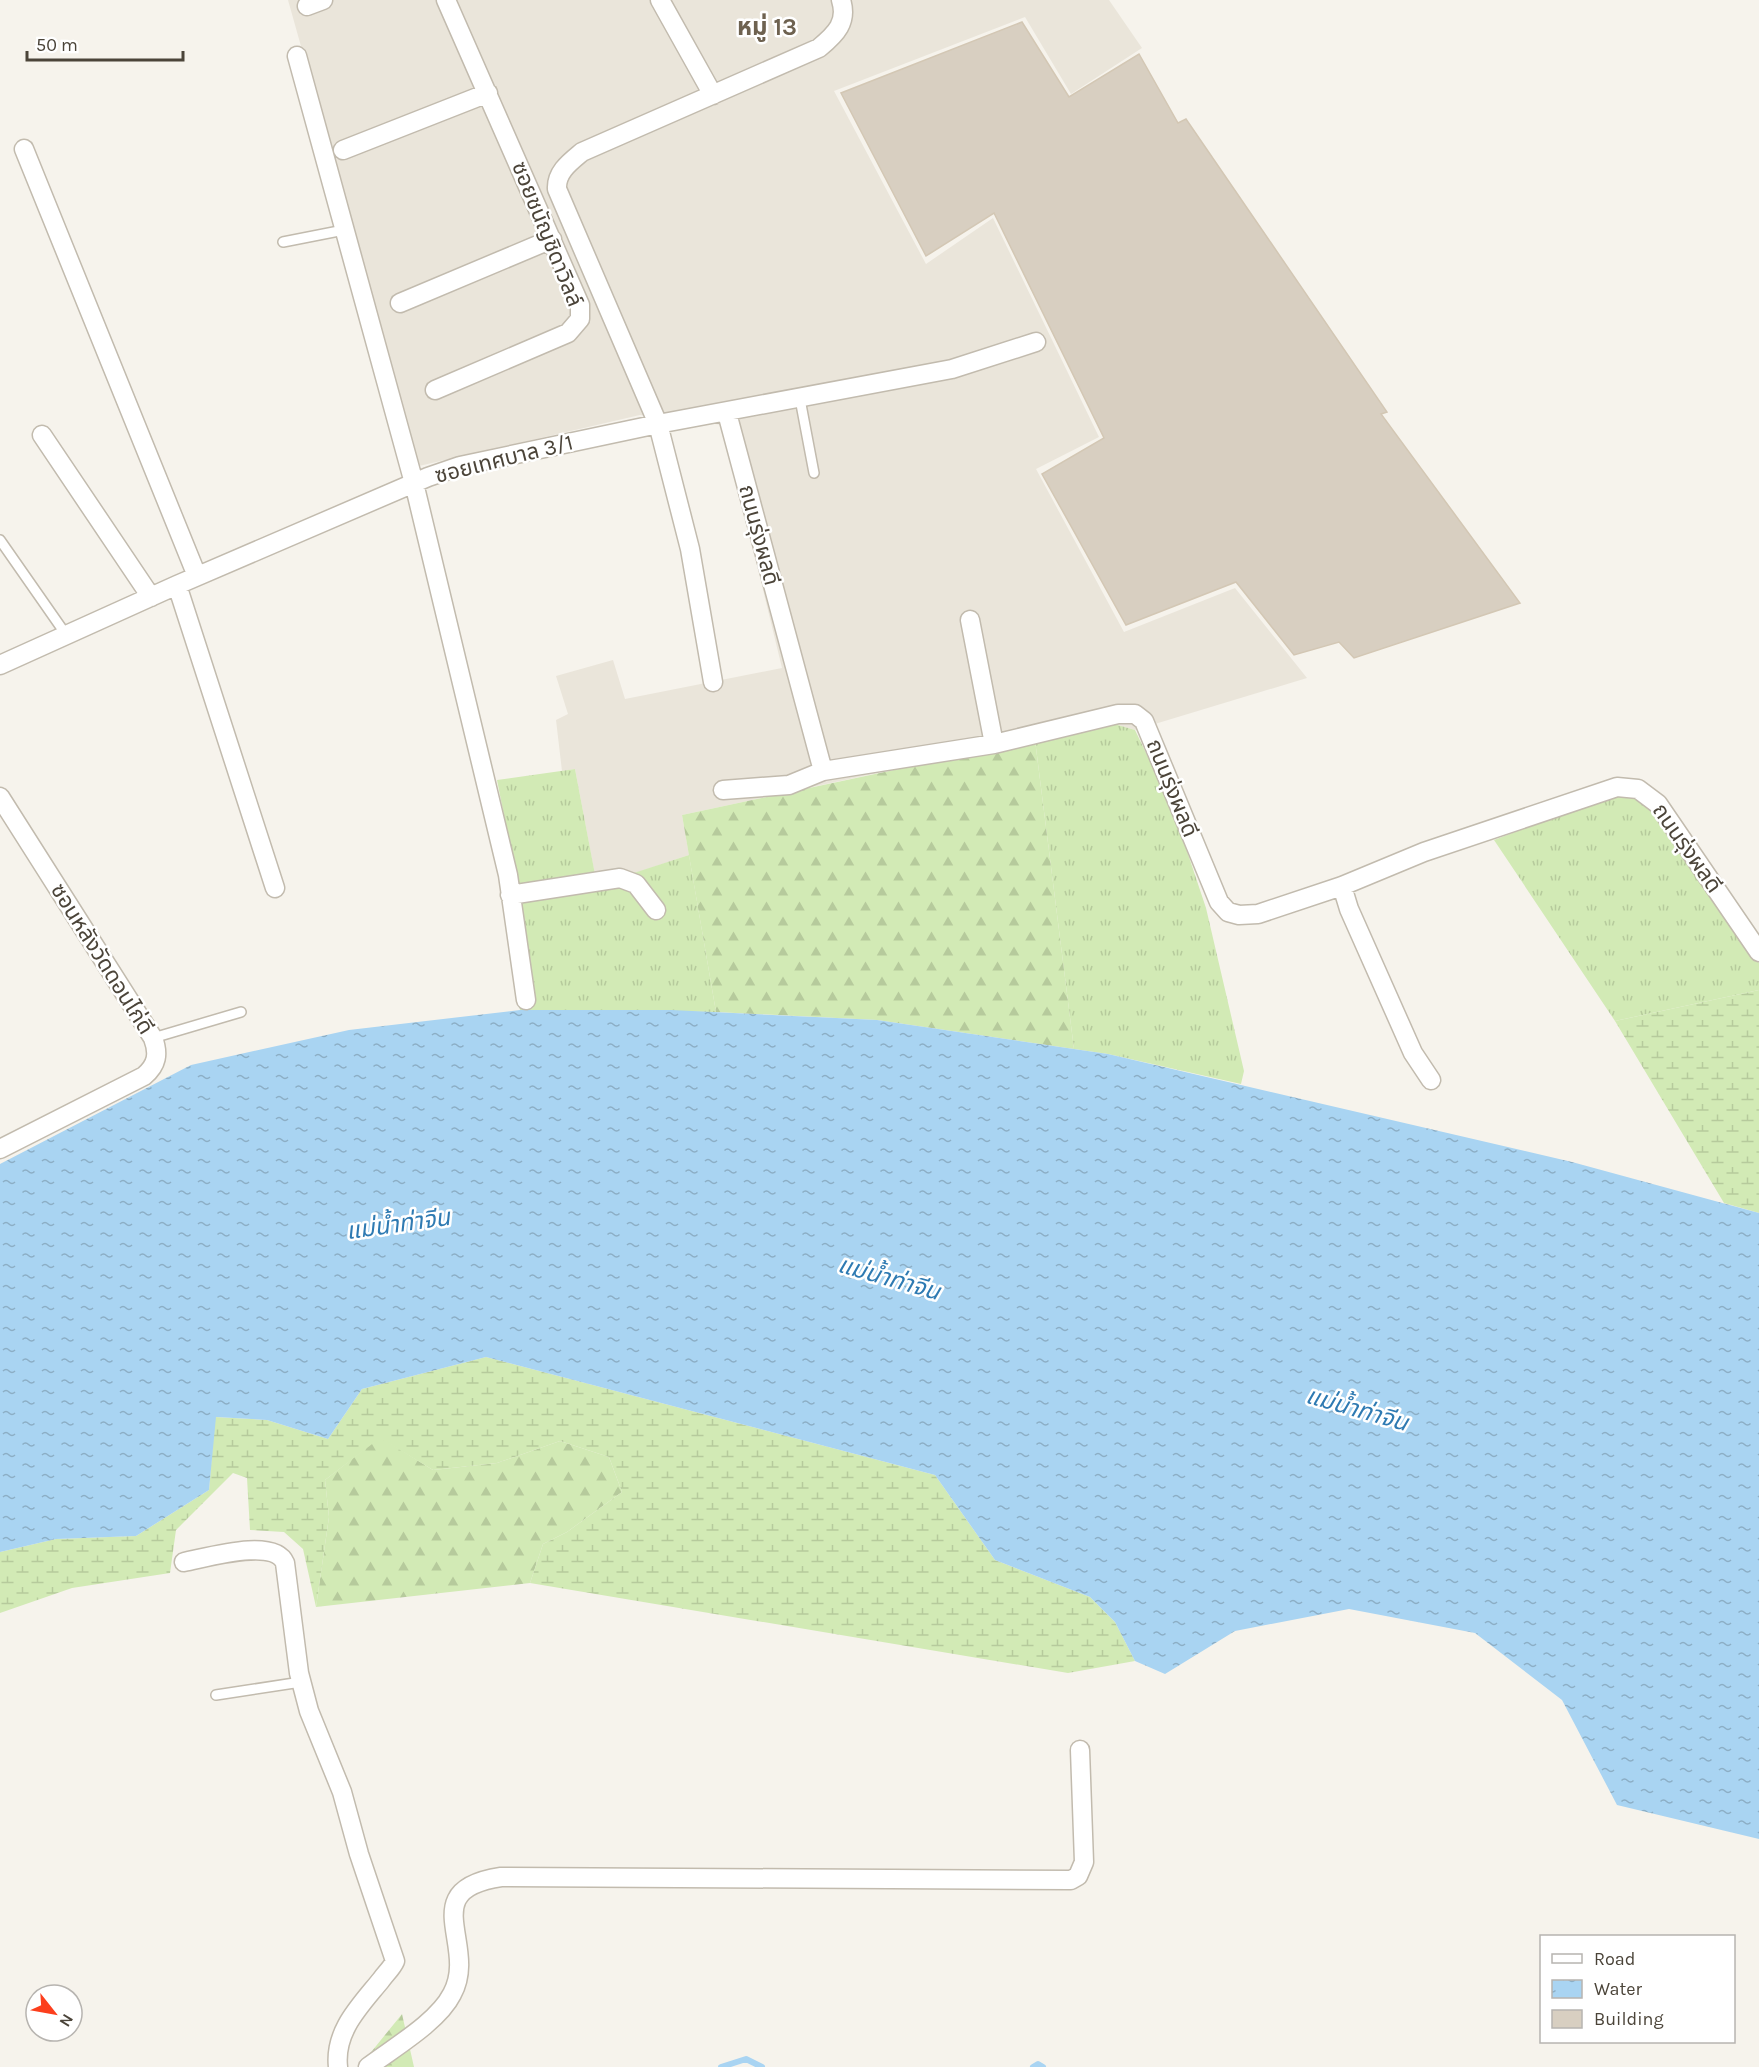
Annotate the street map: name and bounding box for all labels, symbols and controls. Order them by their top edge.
district label: หมู่ 13 [737,13,797,42]
scale bar [27,24,183,62]
text: 50 m [36,34,78,56]
street label: ซอยชนัญชิดาวิลล์ [506,158,588,310]
street label: ซอยเทศบาล 3/1 [432,429,576,489]
street label: ถนนรุ่งผลดี [733,482,785,588]
street label: ถนนรุ่งผลดี [1141,735,1203,841]
street label: ถนนรุ่งผลดี [1647,798,1727,898]
street label: ซอนหลังวัดดอนไก่ดี [45,879,159,1039]
water label: แม่น้ำท่าจีน [344,1200,453,1245]
water label: แม่น้ำท่าจีน [835,1247,945,1306]
water label: แม่น้ำท่าจีน [1303,1378,1413,1437]
legend [1540,1935,1735,2043]
text: Road [1594,1948,1635,1970]
text: Water [1594,1978,1642,2000]
north arrow [24,1983,84,2043]
text: Building [1594,2008,1664,2030]
text: N [55,2011,78,2030]

